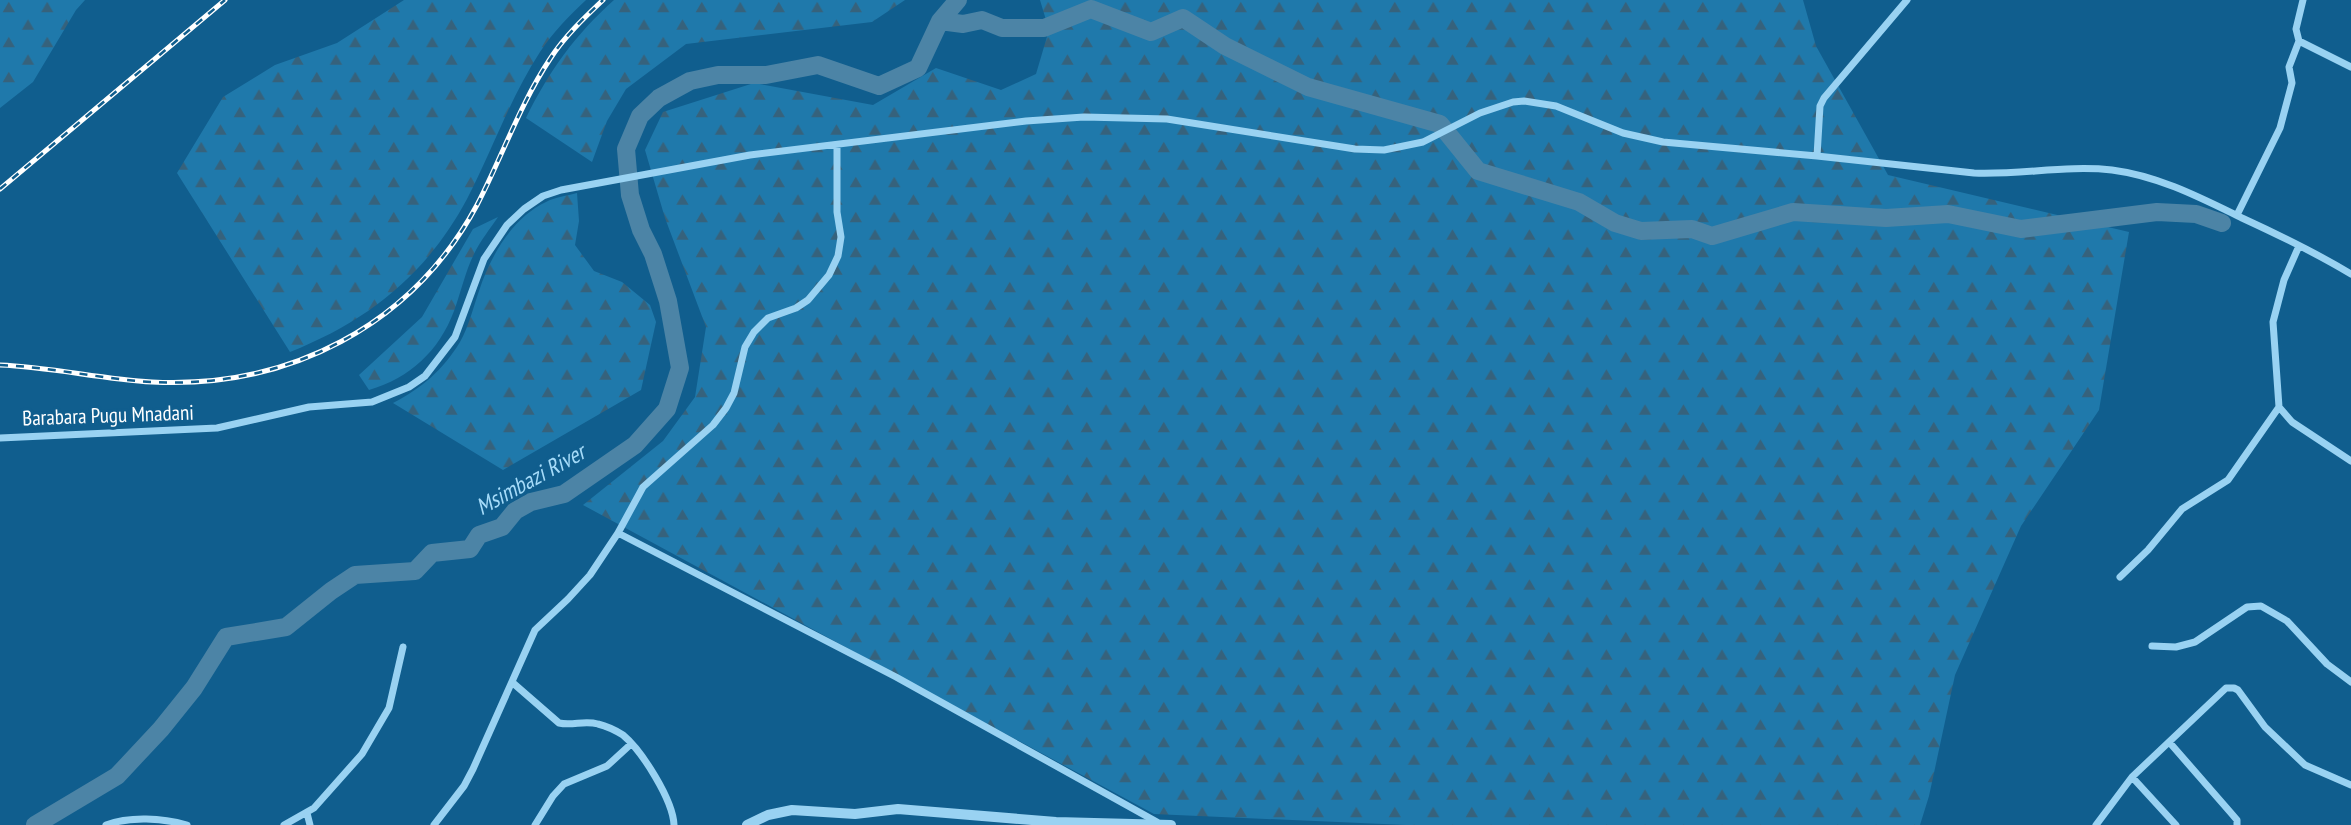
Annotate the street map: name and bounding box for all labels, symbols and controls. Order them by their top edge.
street label: Barabara Pugu Mnadani [22,399,194,431]
water label: Msimbazi River [470,435,593,521]

